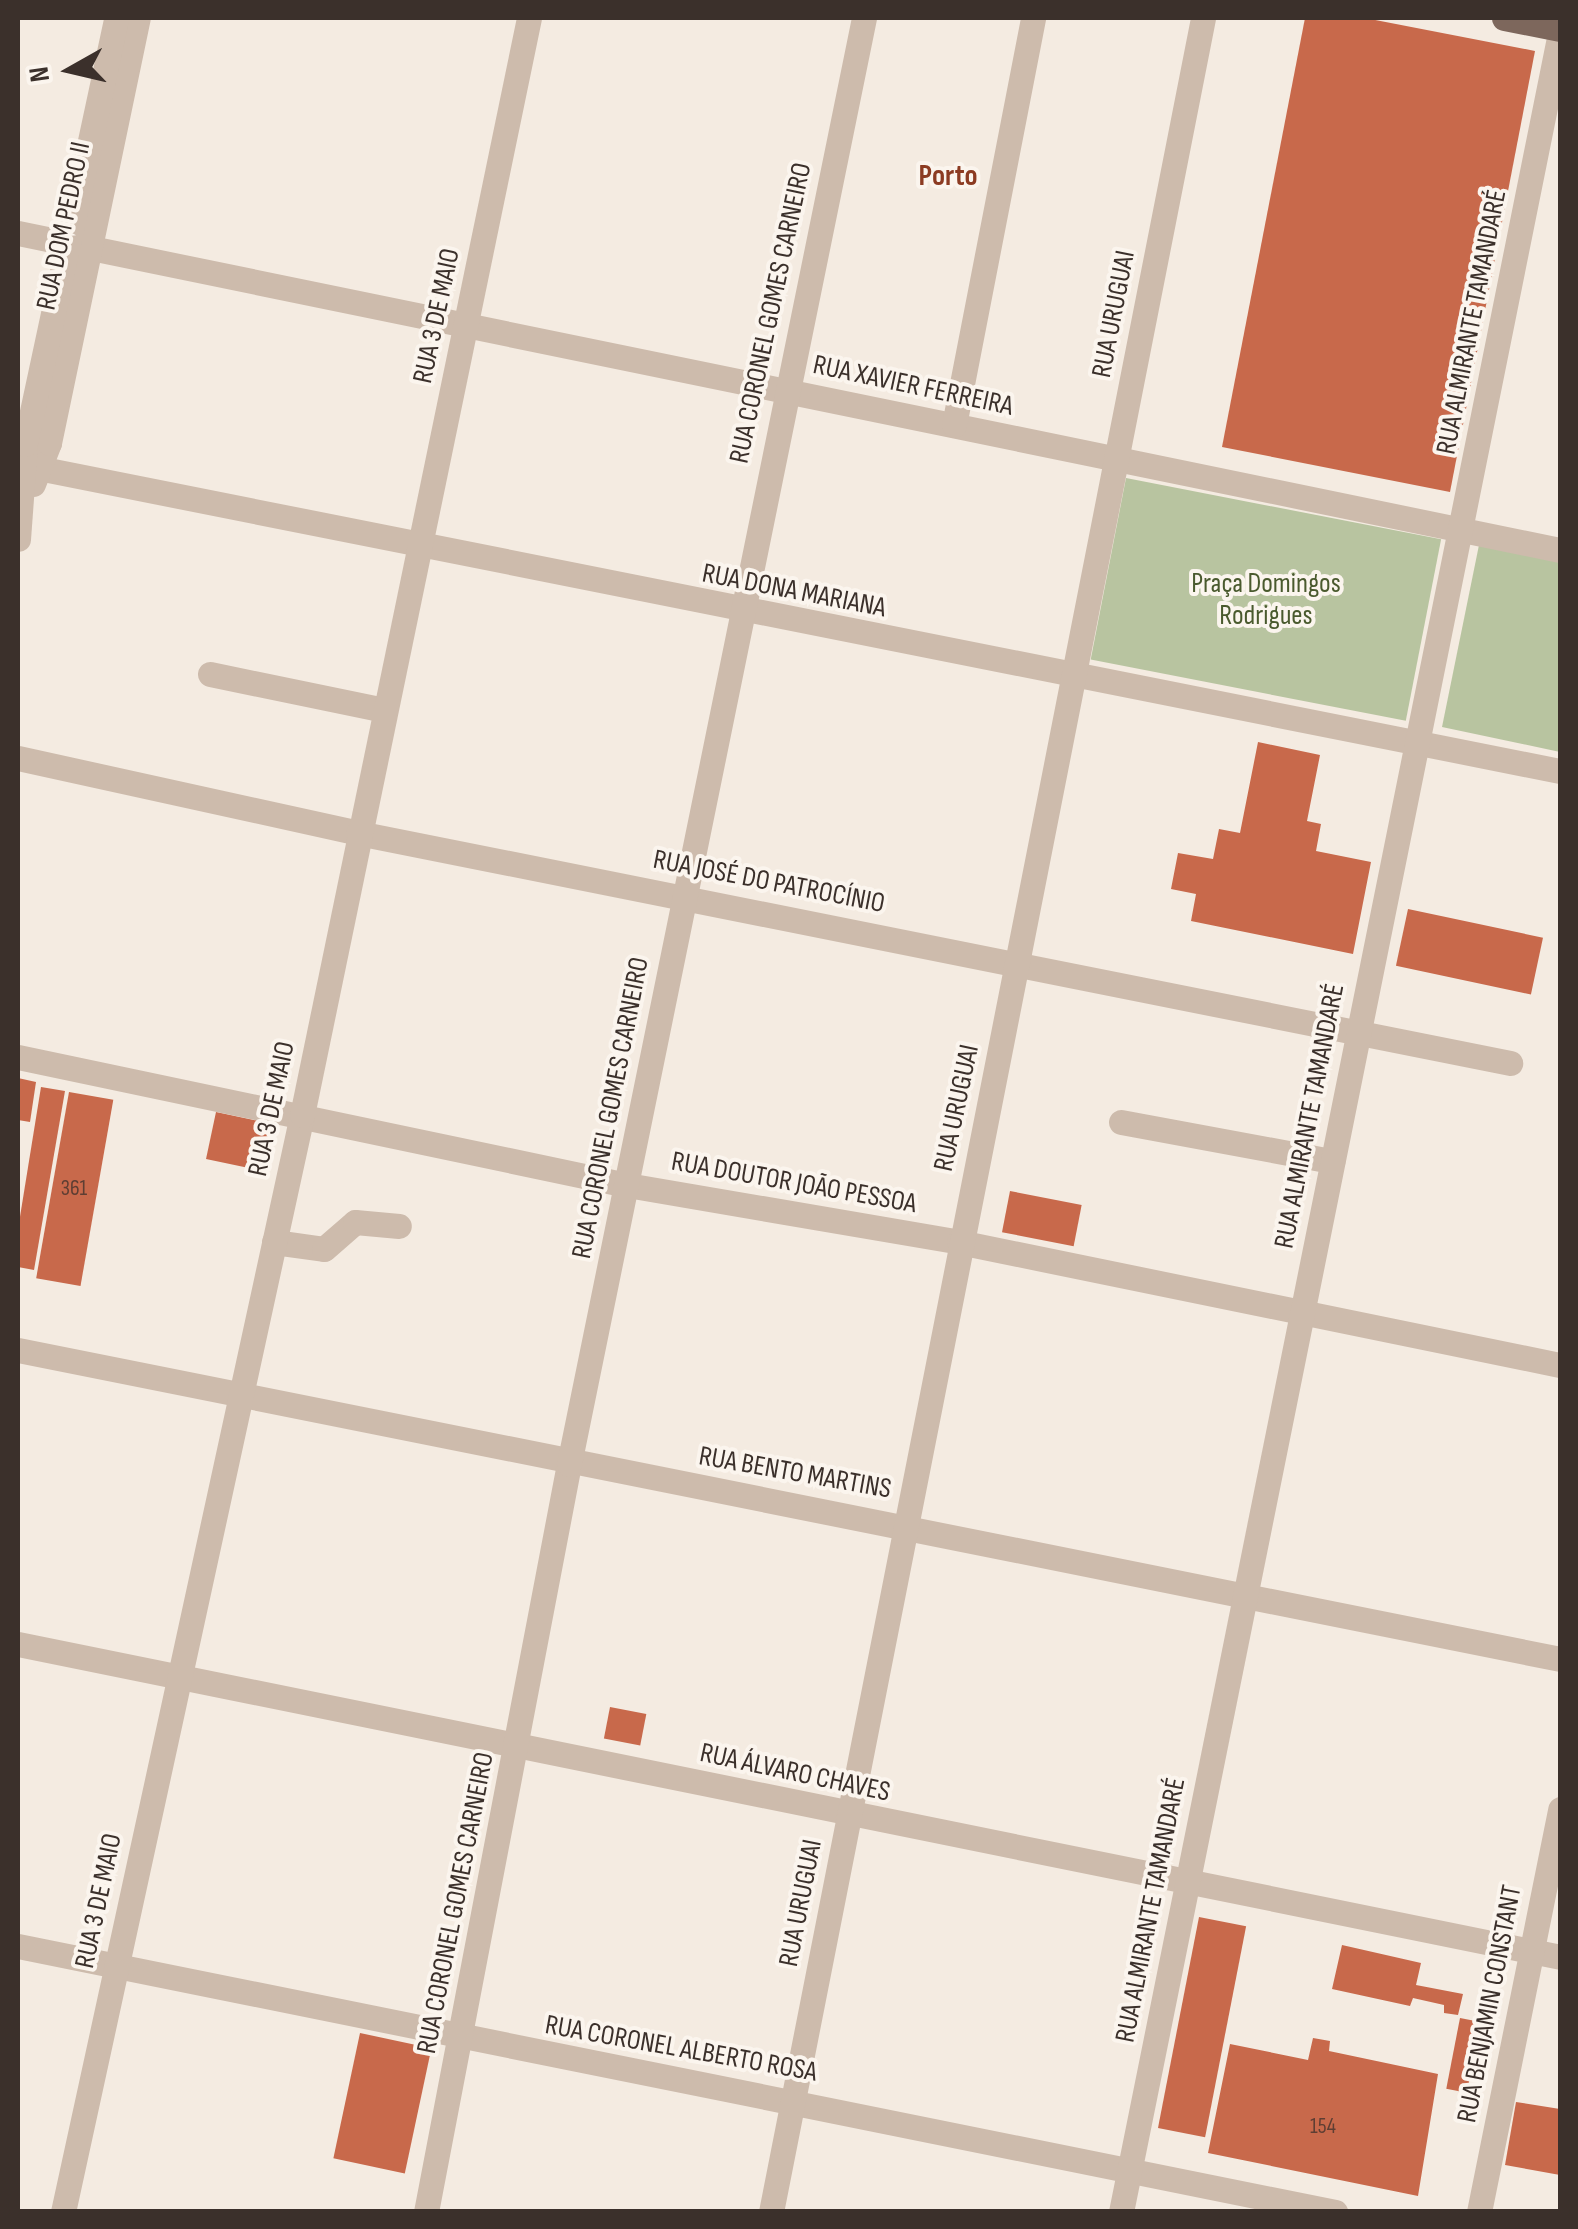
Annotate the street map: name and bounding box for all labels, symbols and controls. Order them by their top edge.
north arrow [20,20,120,120]
text: N [22,65,57,84]
street label: RUA DOM PEDRO II [30,139,98,313]
district label: Porto [918,158,978,194]
street label: RUA CORONEL GOMES CARNEIRO [723,160,819,466]
street label: RUA ALMIRANTE TAMANDARÉ [1430,187,1514,457]
street label: RUA 3 DE MAIO [406,246,468,386]
street label: RUA URUGUAI [1085,248,1143,380]
street label: RUA XAVIER FERREIRA [810,348,1016,424]
street label: RUA DONA MARIANA [699,557,889,625]
park label: Praça Domingos Rodrigues [1191,567,1341,633]
street label: RUA JOSÉ DO PATROCÍNIO [650,843,888,921]
street label: RUA CORONEL GOMES CARNEIRO [565,954,657,1262]
street label: RUA ALMIRANTE TAMANDARÉ [1268,981,1352,1251]
street label: RUA 3 DE MAIO [241,1039,303,1179]
street label: RUA URUGUAI [927,1042,987,1174]
street label: RUA DOUTOR JOÃO PESSOA [669,1145,919,1221]
house number: 361 [61,1176,87,1202]
street label: RUA BENTO MARTINS [696,1440,894,1506]
street label: RUA ÁLVARO CHAVES [697,1736,893,1810]
street label: RUA CORONEL GOMES CARNEIRO [410,1749,502,2057]
street label: RUA ALMIRANTE TAMANDARÉ [1109,1775,1193,2045]
street label: RUA 3 DE MAIO [68,1831,130,1971]
street label: RUA URUGUAI [772,1837,830,1969]
street label: RUA BENJAMIN CONSTANT [1451,1882,1529,2126]
street label: RUA CORONEL ALBERTO ROSA [542,2009,820,2089]
house number: 154 [1310,2114,1336,2140]

